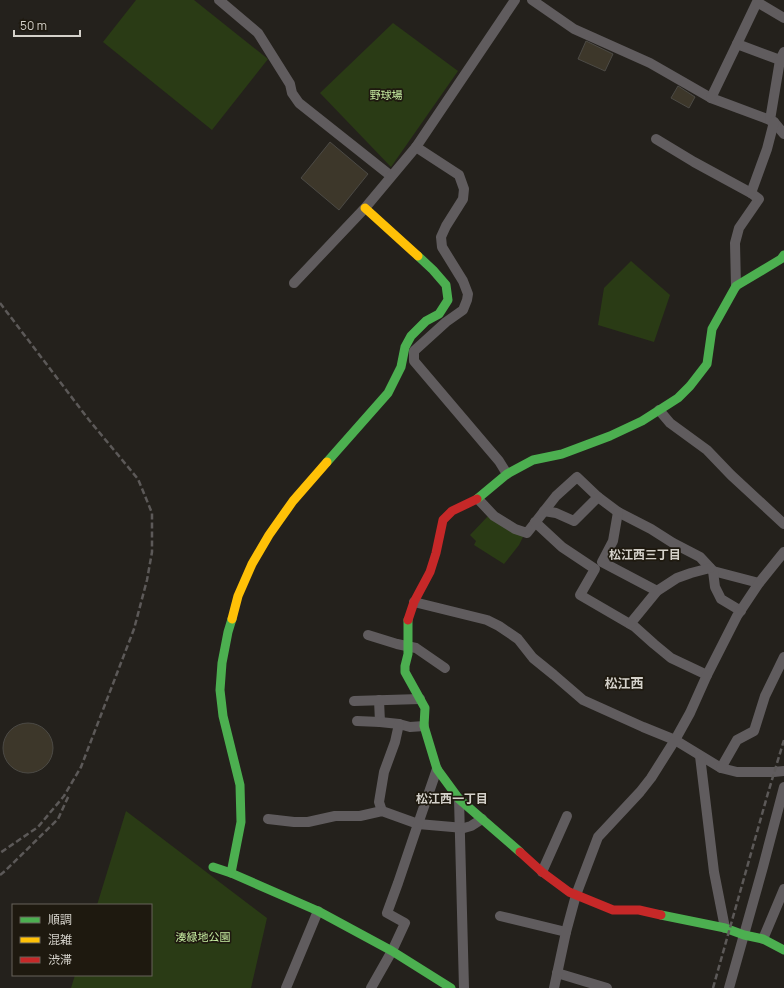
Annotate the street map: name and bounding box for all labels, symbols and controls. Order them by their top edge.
scale bar [14,12,80,38]
text: 50 m [20,17,47,34]
park label: 野球場 [370,87,403,102]
district label: 松江西三丁目 [609,546,681,563]
district label: 松江西 [604,674,644,692]
district label: 松江西一丁目 [416,790,488,807]
legend [12,904,152,976]
text: 順調 [48,911,72,928]
park label: 湊緑地公園 [176,929,231,944]
text: 混雑 [48,931,72,948]
text: 渋滞 [48,951,72,968]

